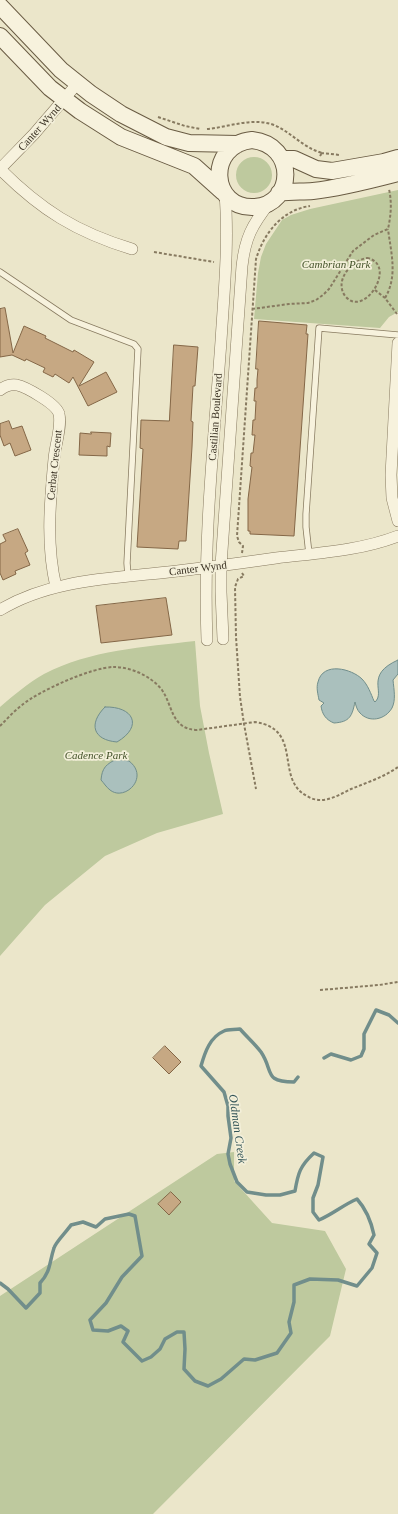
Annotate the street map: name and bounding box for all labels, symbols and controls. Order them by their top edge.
street label: Canter Wynd [16,102,64,154]
park label: Cambrian Park [302,258,370,272]
street label: Castilian Boulevard [206,373,226,461]
street label: Cerbat Crescent [45,429,65,501]
street label: Canter Wynd [168,559,228,579]
park label: Cadence Park [65,749,127,763]
water label: Oldman Creek [225,1093,249,1165]

